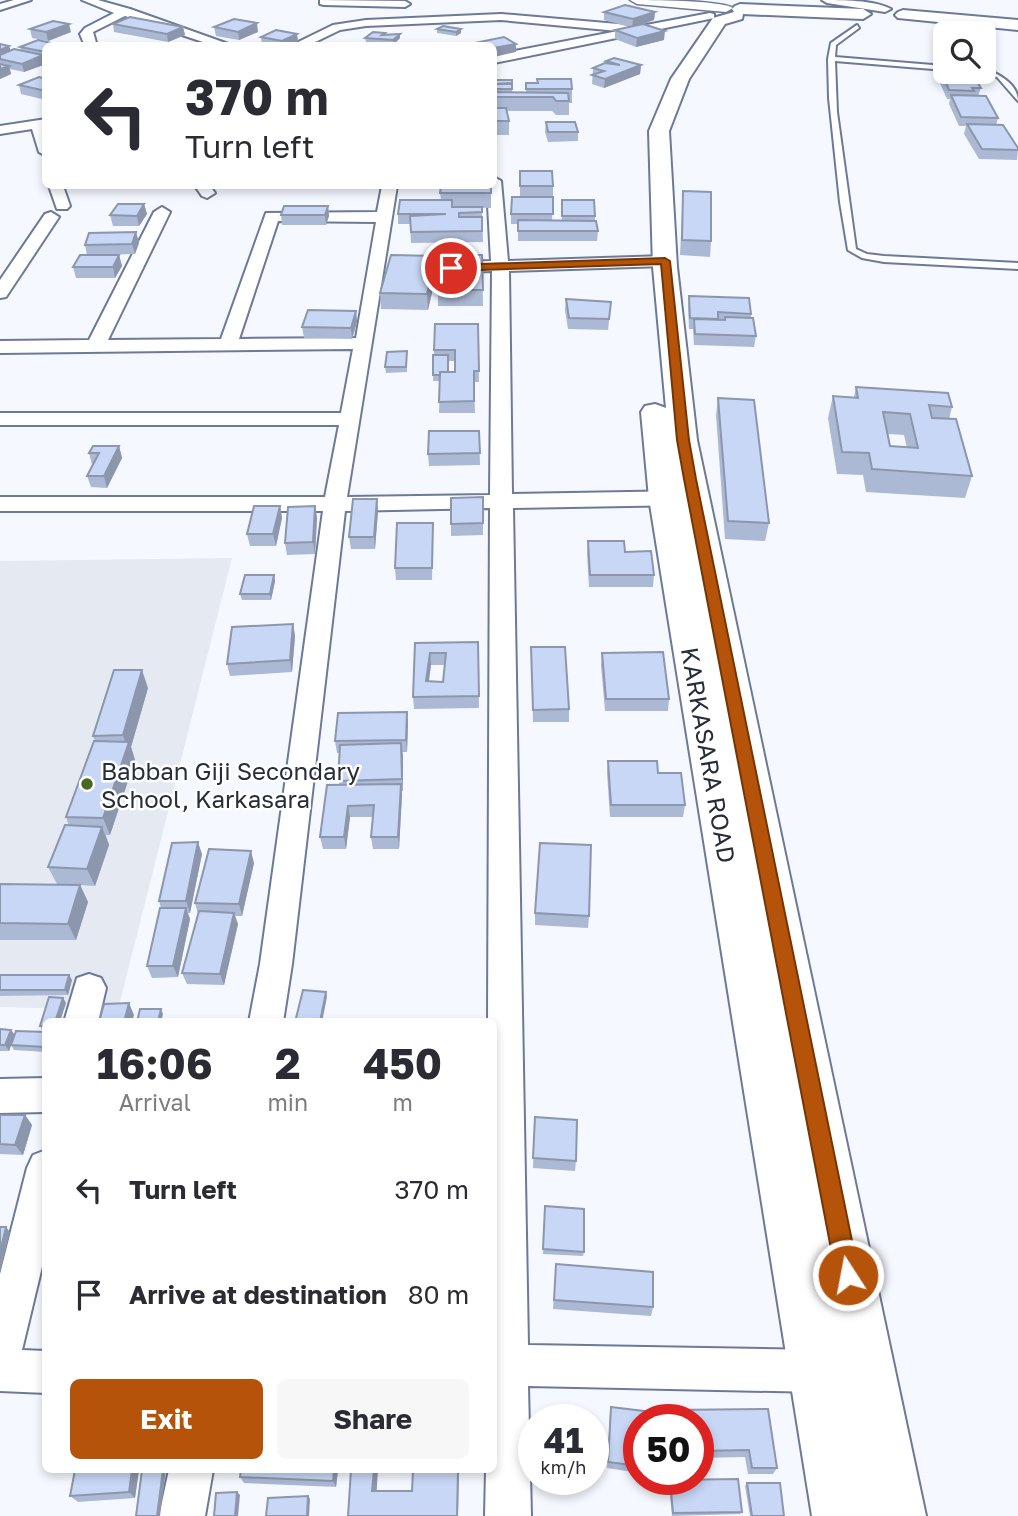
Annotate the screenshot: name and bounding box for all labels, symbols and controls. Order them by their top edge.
map controls [933,21,996,84]
button: search [933,21,996,84]
text: 370 m [185,67,329,126]
icon: left [70,70,161,161]
text: Turn left [185,127,314,165]
pin [421,238,481,298]
icon: arrive [432,249,470,287]
street label: KARKASARA ROAD [676,645,742,865]
place label: Babban Giji Secondary School, Karkasara [101,756,360,813]
marker: Babban Giji Secondary School, Karkasara [79,776,95,792]
text: 16:06 [97,1038,213,1088]
text: 2 [275,1038,301,1088]
text: 450 [363,1038,442,1088]
text: Arrival [119,1088,191,1116]
text: min [267,1088,308,1116]
text: m [392,1088,413,1116]
icon: left [70,1171,108,1209]
text: Turn left [129,1174,237,1205]
text: 370 m [394,1174,469,1205]
position arrow [811,1238,885,1312]
icon: arrive [70,1276,108,1314]
text: Arrive at destination [129,1279,387,1310]
text: 80 m [408,1279,469,1310]
button: Exit [70,1379,263,1459]
button: Share [277,1379,469,1459]
speed limit sign: 50 [623,1404,714,1495]
text: 41 [544,1419,583,1461]
text: km/h [541,1456,586,1478]

